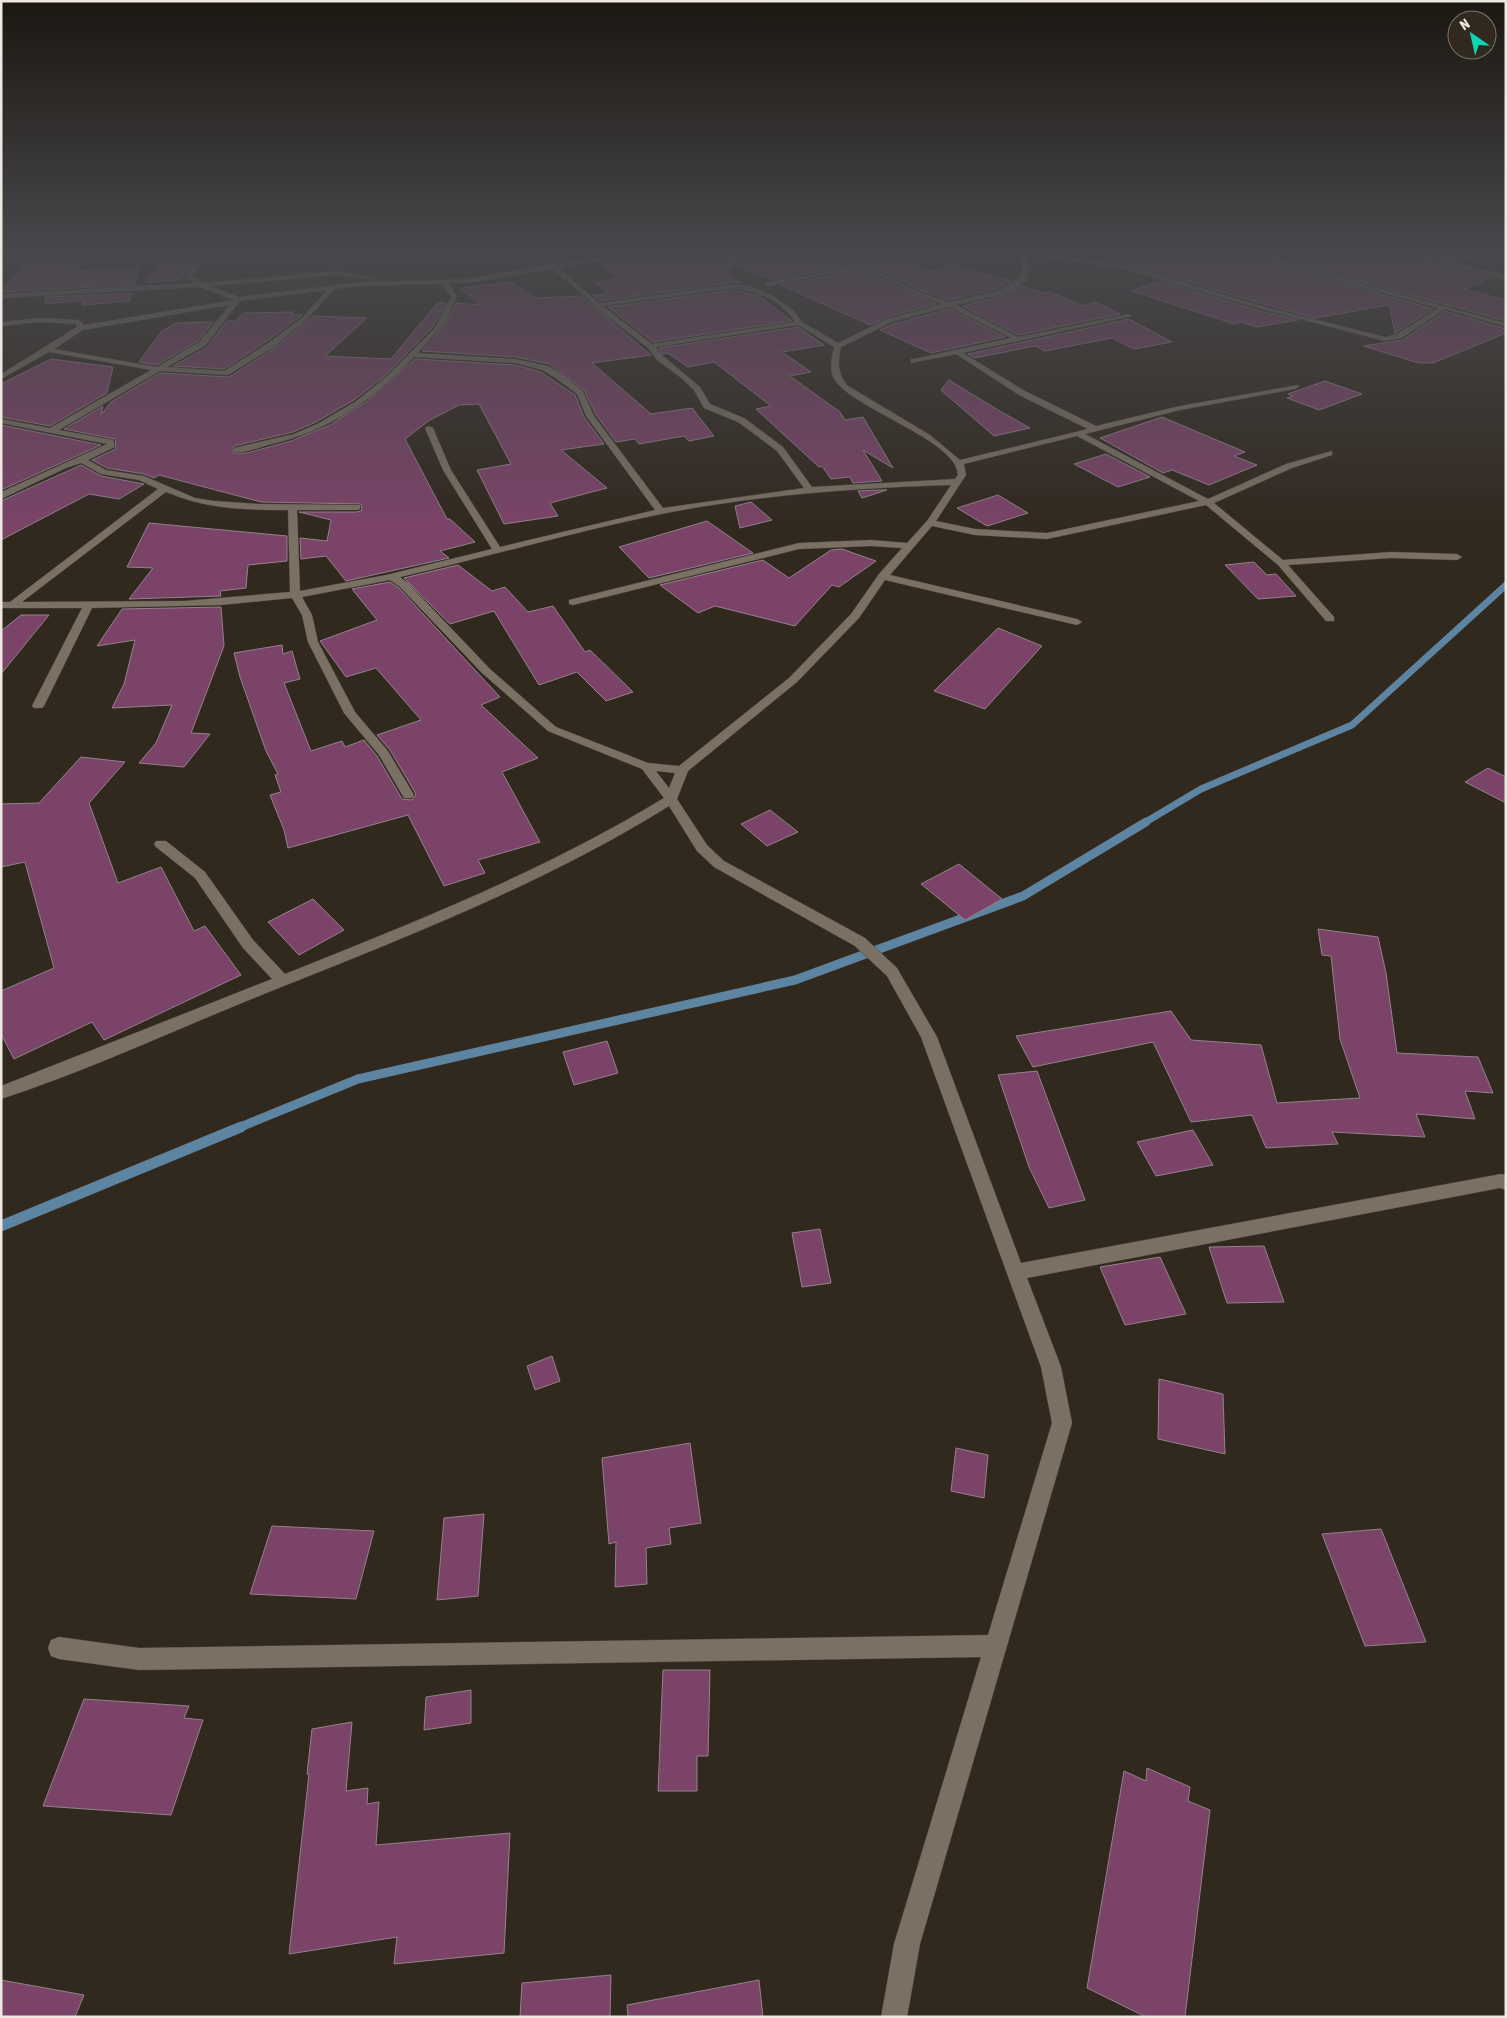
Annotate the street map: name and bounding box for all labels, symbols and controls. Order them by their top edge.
north arrow [1447,10,1497,60]
text: N [1457,15,1473,33]

